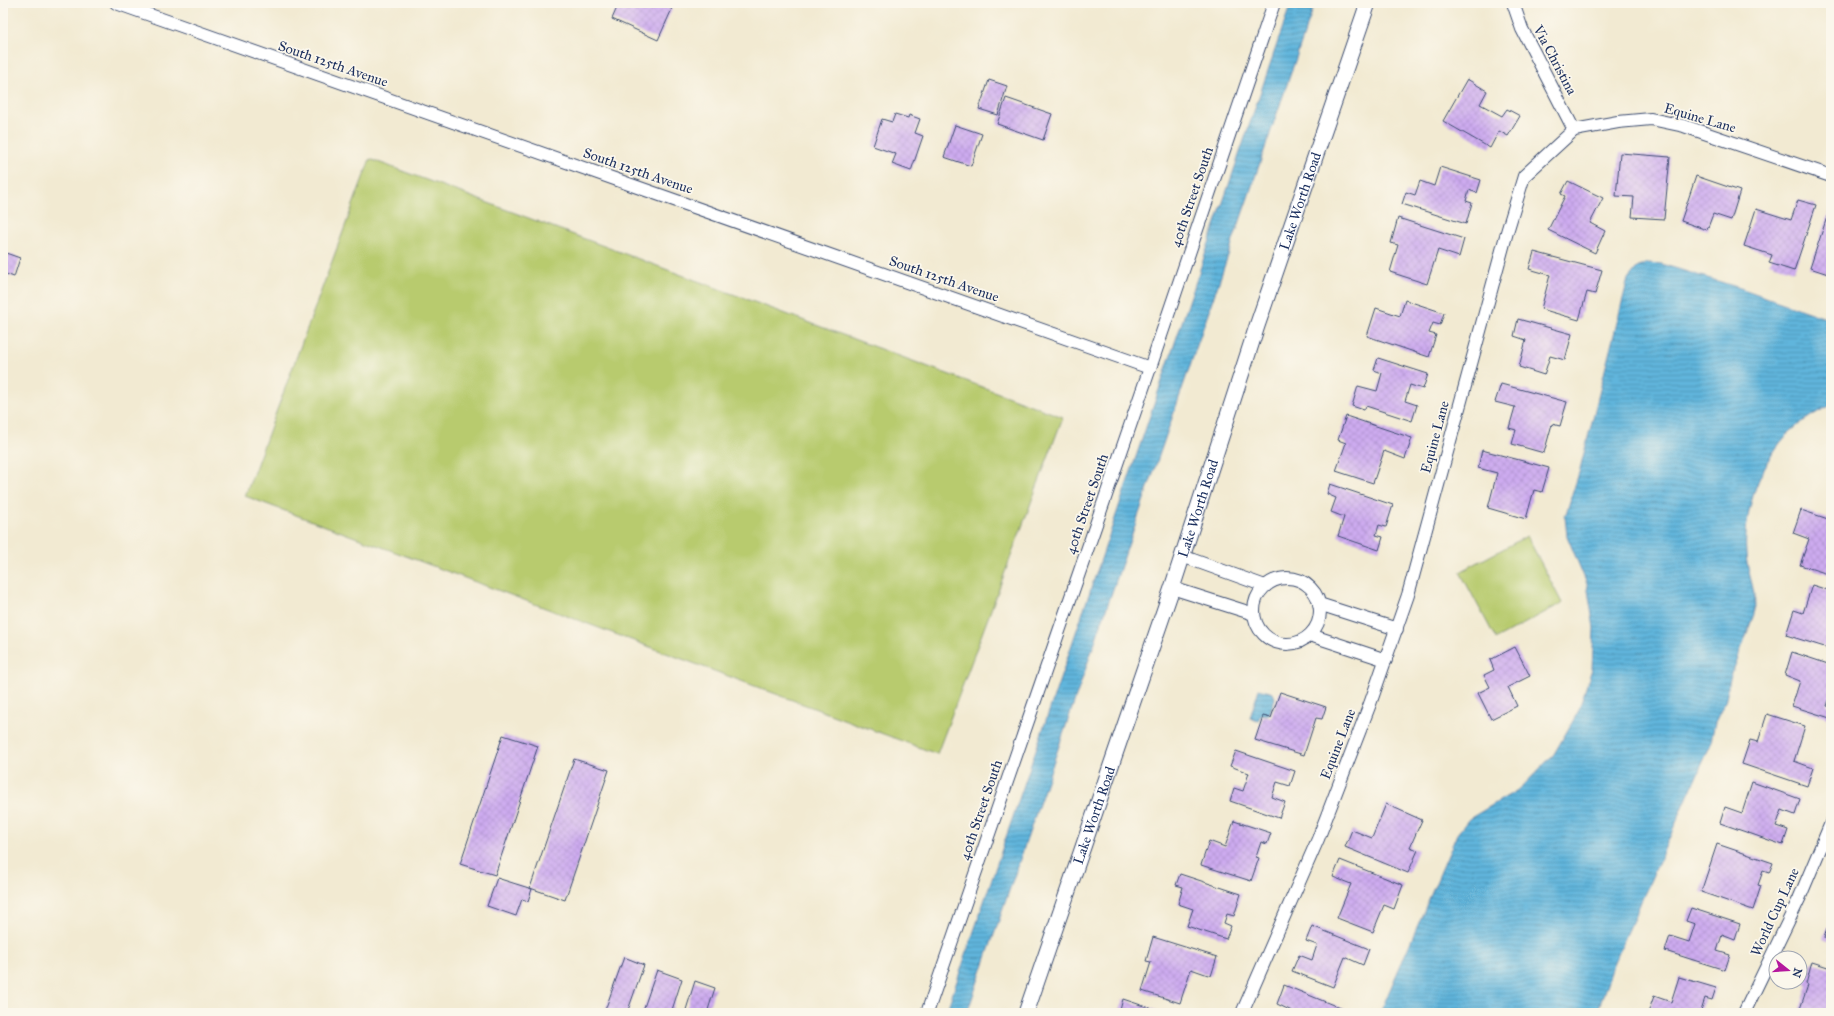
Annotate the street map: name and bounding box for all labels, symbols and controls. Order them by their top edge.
street label: Via Christina [1529,21,1580,98]
street label: South 125th Avenue [276,37,390,91]
street label: Equine Lane [1662,100,1738,137]
street label: South 125th Avenue [581,144,695,198]
street label: 40th Street South [1167,144,1217,249]
street label: Lake Worth Road [1275,150,1325,252]
street label: South 125th Avenue [887,252,1001,306]
street label: Equine Lane [1417,399,1454,475]
street label: 40th Street South [1062,451,1112,556]
street label: Lake Worth Road [1174,457,1222,560]
street label: Equine Lane [1317,706,1360,782]
street label: 40th Street South [956,757,1006,862]
street label: Lake Worth Road [1069,764,1119,866]
street label: World Cup Lane [1747,865,1803,959]
north arrow [1768,950,1808,990]
text: N [1789,966,1805,980]

